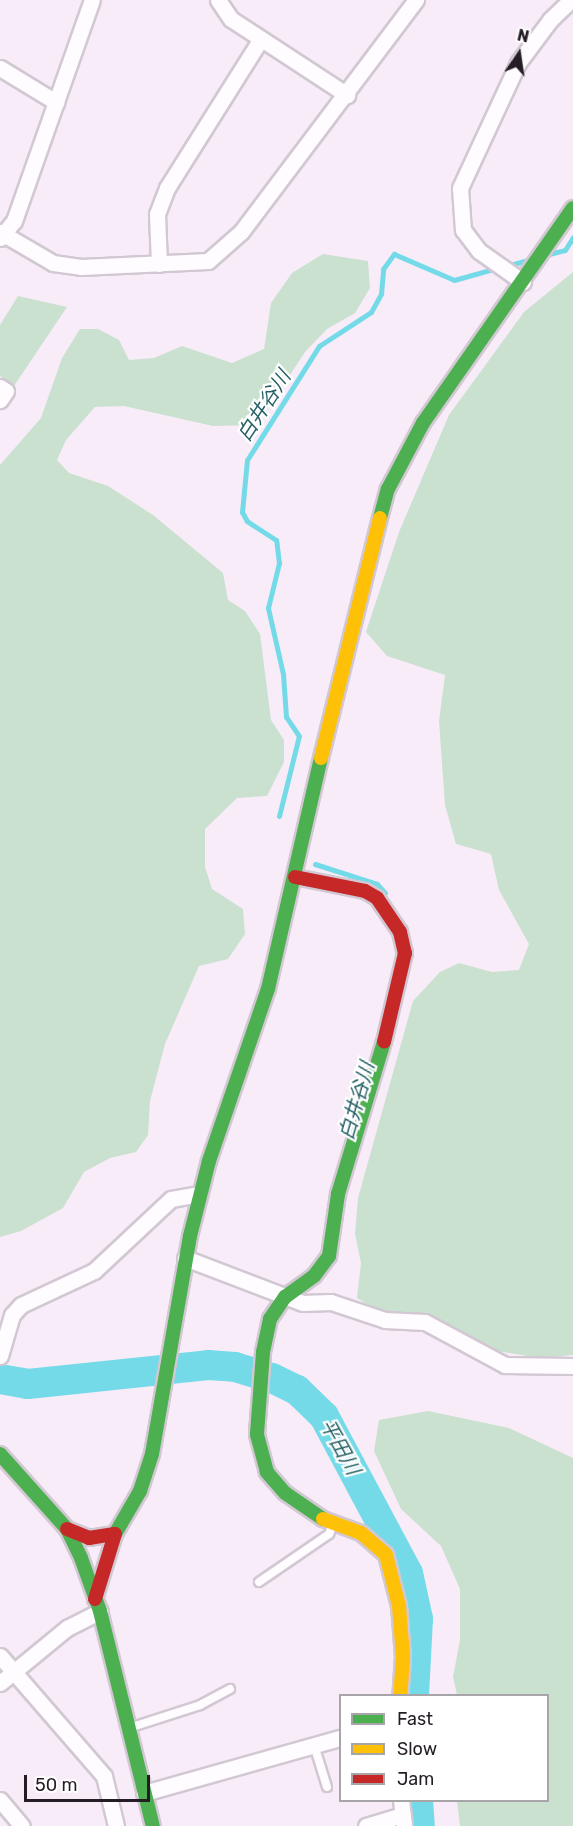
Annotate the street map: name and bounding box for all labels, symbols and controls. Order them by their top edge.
north arrow [489,24,549,84]
text: N [515,25,531,47]
water label: 白井谷川 [232,366,296,446]
water label: 白井谷川 [334,1059,380,1143]
water label: 平田川 [315,1415,365,1479]
legend [339,1694,549,1802]
text: Fast [397,1708,433,1730]
text: Slow [397,1738,437,1760]
scale bar [27,1763,153,1801]
text: Jam [397,1768,434,1790]
text: 50 m [35,1774,78,1796]

